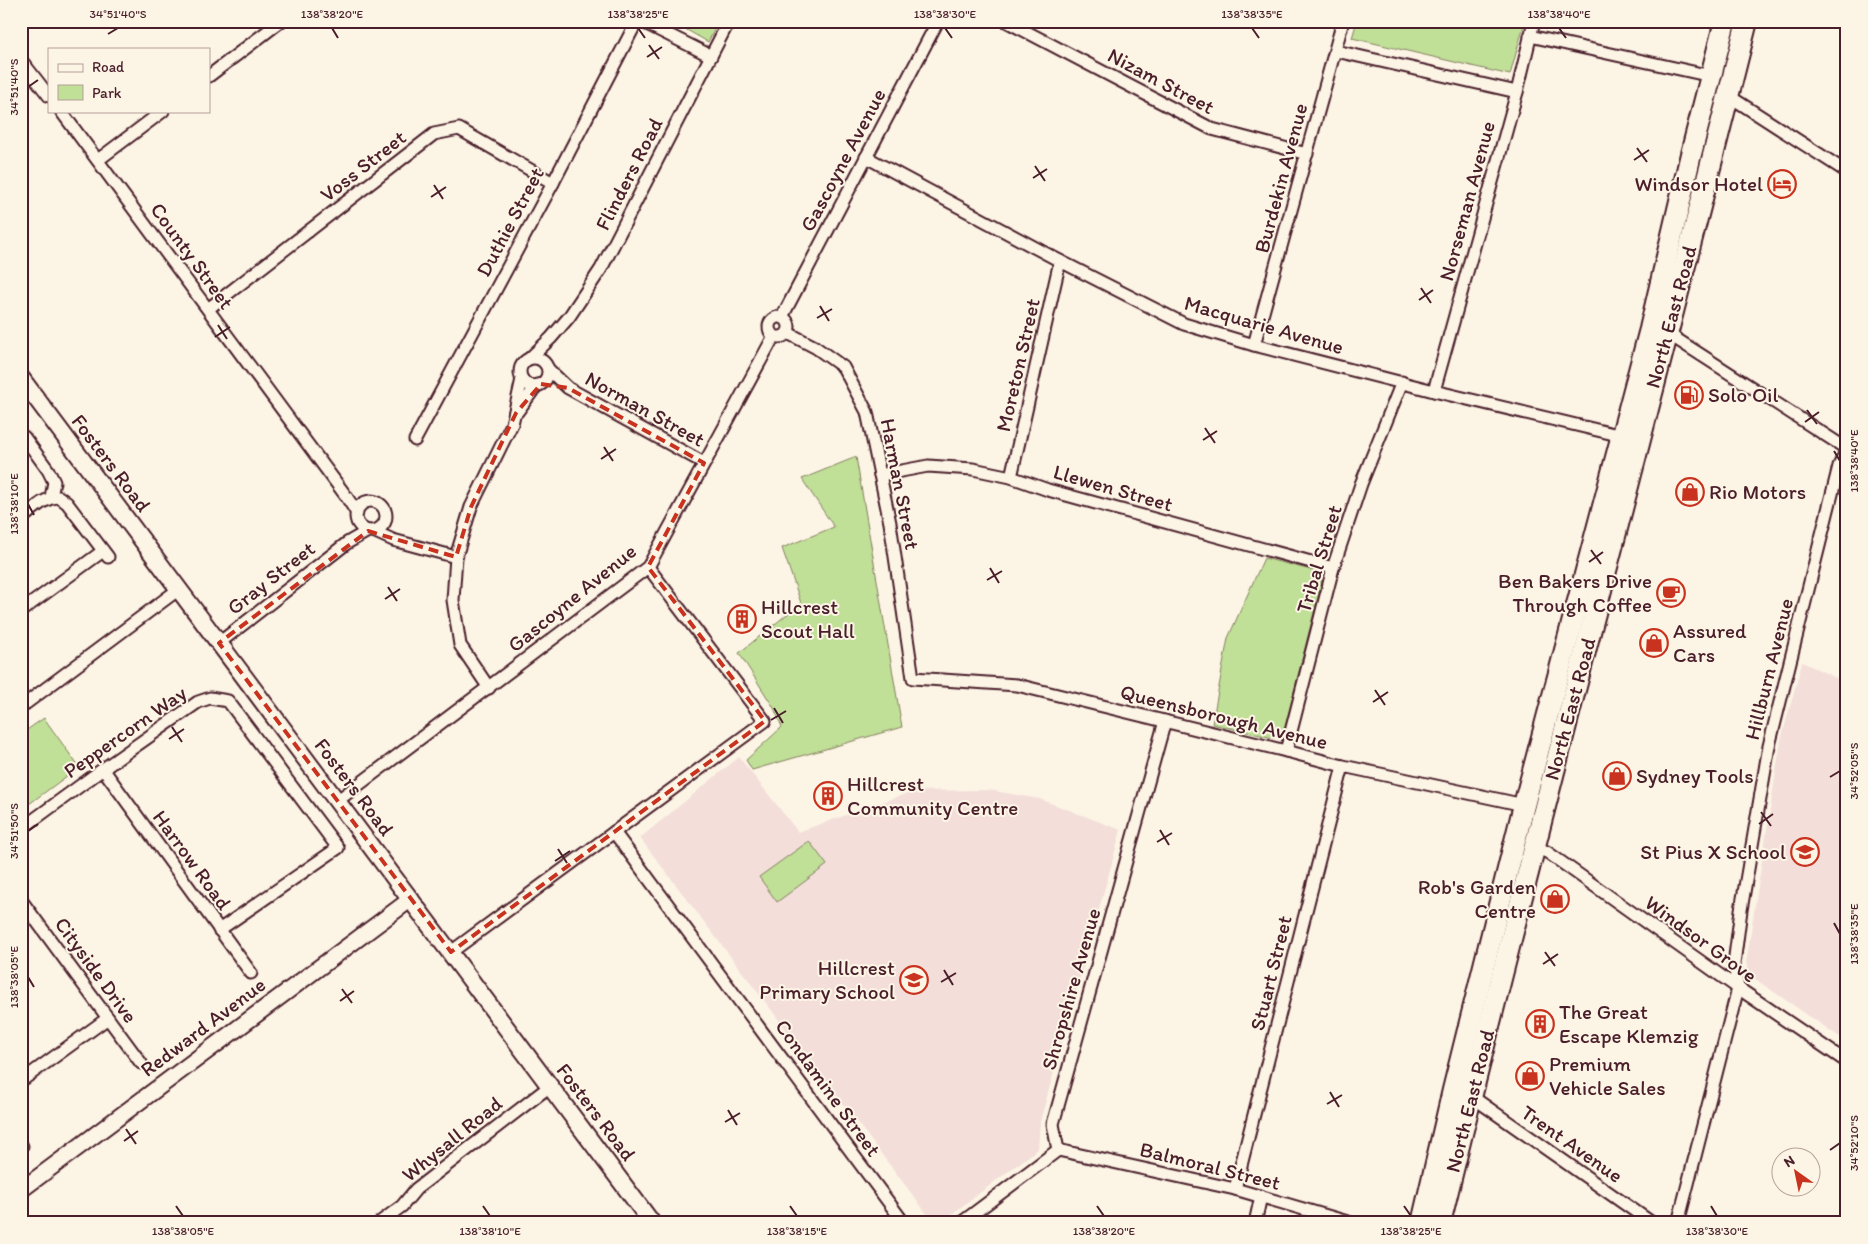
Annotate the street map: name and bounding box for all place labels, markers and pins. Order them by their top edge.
hotel icon: Windsor Hotel [1767,169,1797,199]
place label: Windsor Hotel [1634,171,1763,196]
fuel station icon: Solo Oil [1674,380,1704,410]
place label: Solo Oil [1708,382,1778,407]
shop icon: Rio Motors [1675,477,1705,507]
place label: Rio Motors [1709,479,1806,504]
place label: Ben Bakers Drive Through Coffee [1498,568,1652,617]
cafe icon: Ben Bakers Drive Through Coffee [1656,578,1686,608]
place label: Hillcrest Scout Hall [761,594,855,643]
building icon: Hillcrest Scout Hall [727,604,757,634]
place label: Assured Cars [1673,618,1747,667]
shop icon: Assured Cars [1639,628,1669,658]
shop icon: Sydney Tools [1602,761,1632,791]
place label: Sydney Tools [1636,763,1754,788]
place label: Hillcrest Community Centre [847,771,1018,820]
building icon: Hillcrest Community Centre [813,781,843,811]
school or university icon: St Pius X School [1790,837,1820,867]
place label: St Pius X School [1640,839,1786,864]
place label: Rob's Garden Centre [1418,874,1536,923]
shop icon: Rob's Garden Centre [1540,884,1570,914]
place label: Hillcrest Primary School [759,955,895,1004]
school or university icon: Hillcrest Primary School [899,965,929,995]
place label: The Great Escape Klemzig [1559,999,1699,1048]
building icon: The Great Escape Klemzig [1525,1009,1555,1039]
place label: Premium Vehicle Sales [1549,1051,1666,1100]
shop icon: Premium Vehicle Sales [1515,1061,1545,1091]

